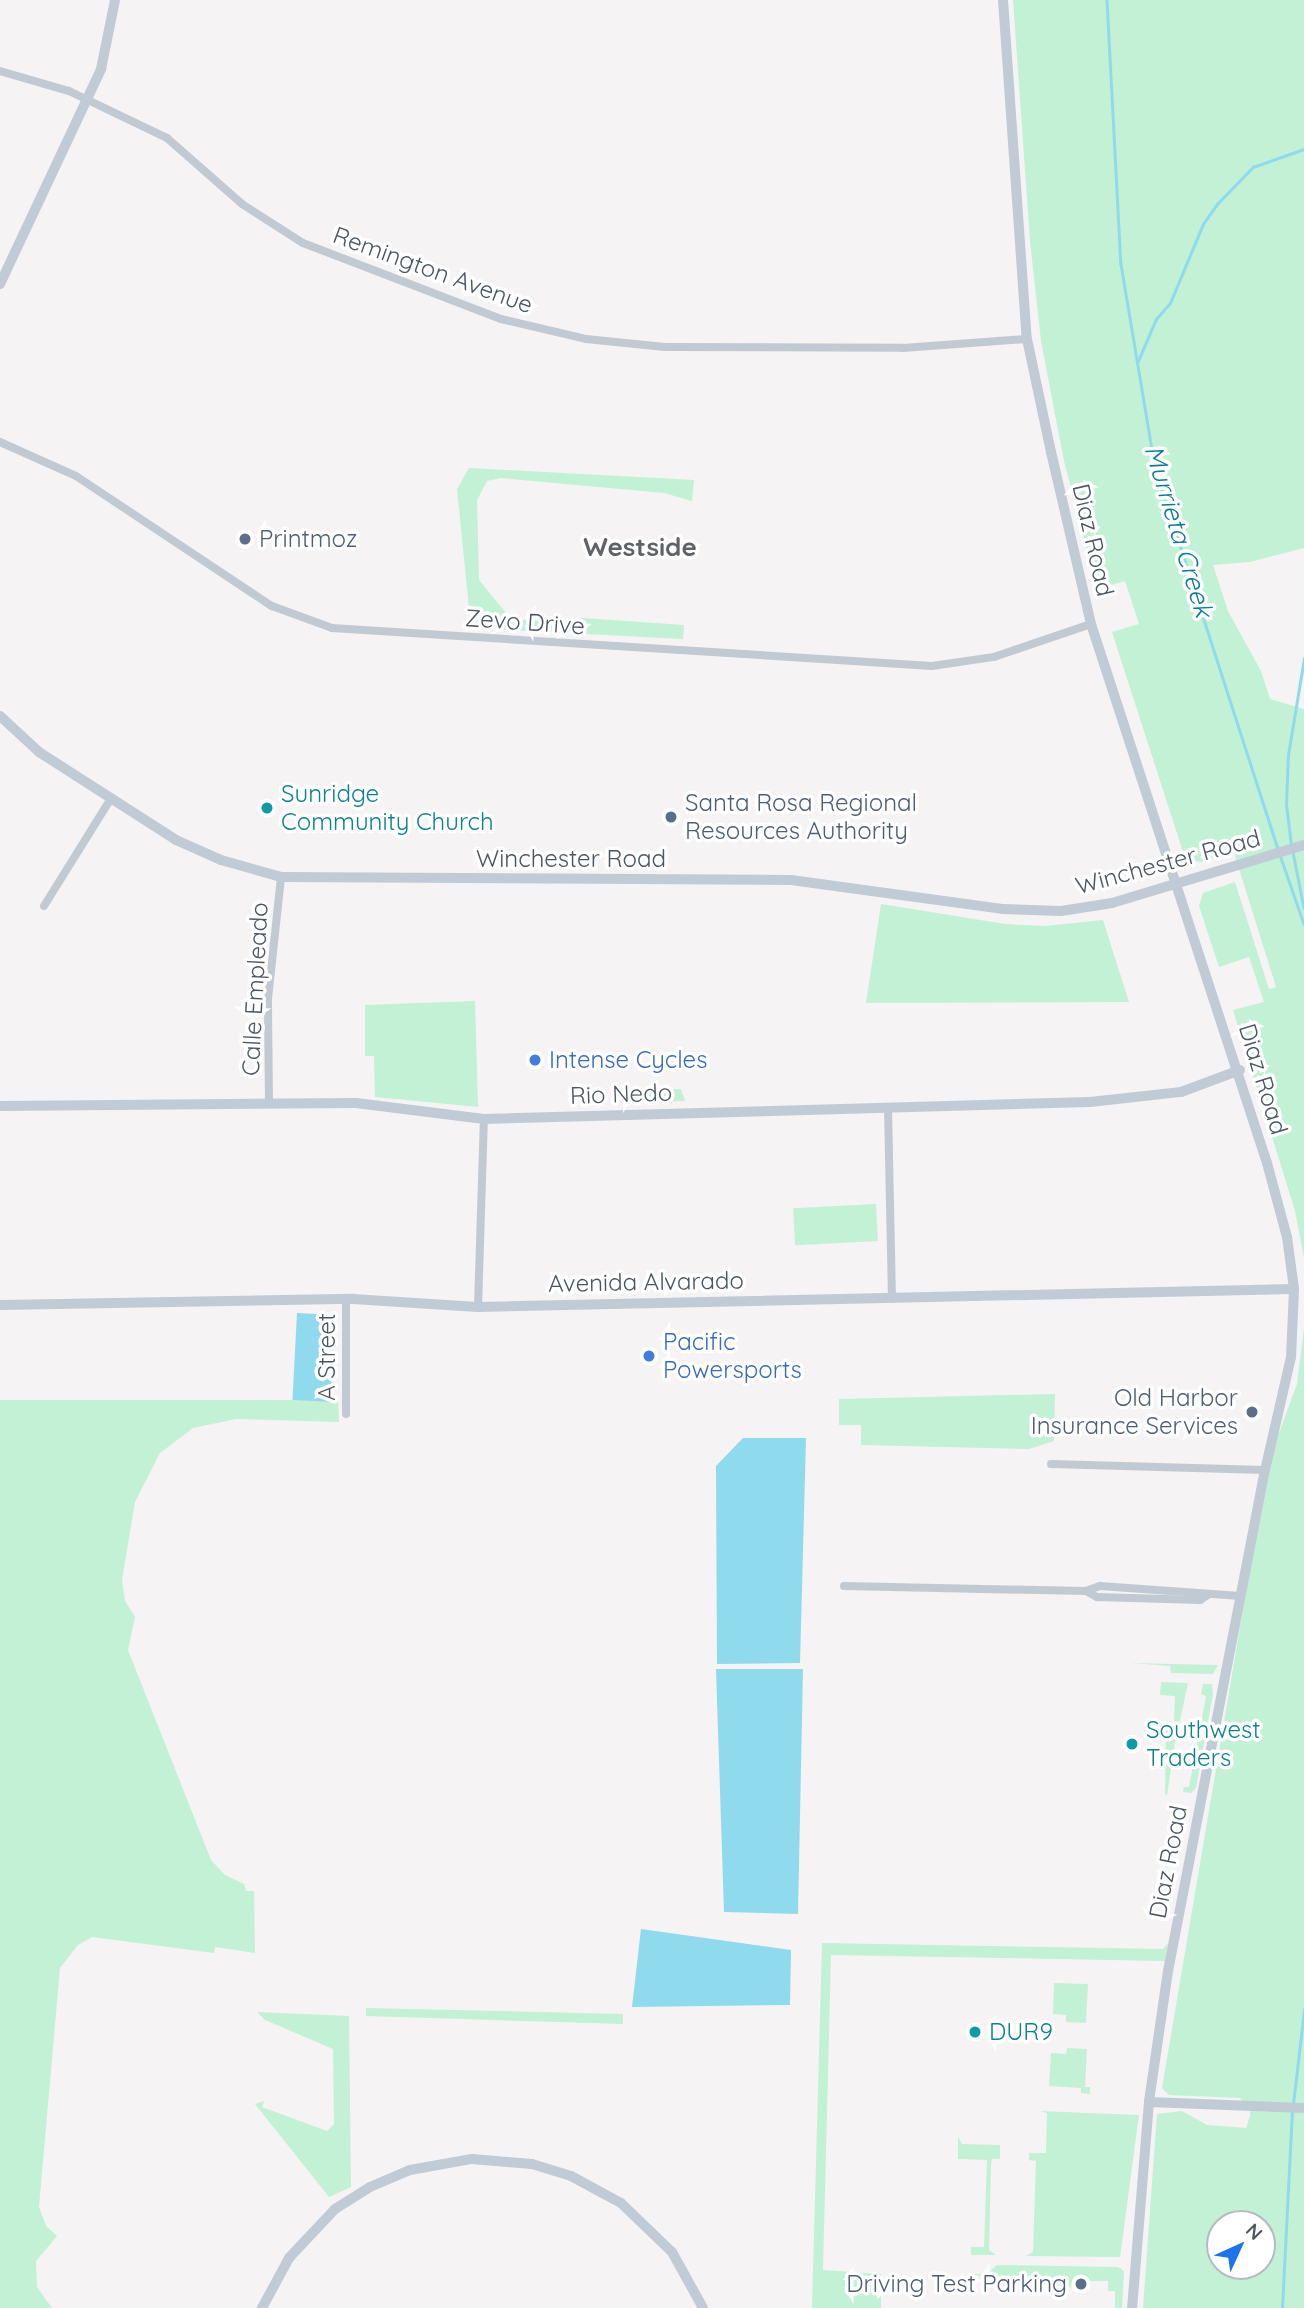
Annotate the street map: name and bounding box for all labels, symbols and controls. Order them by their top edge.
street label: Remington Avenue [329,220,537,320]
water label: Murrieta Creek [1138,441,1220,621]
street label: Diaz Road [1066,481,1120,599]
place label: Printmoz [259,525,357,553]
marker: Printmoz [237,531,253,547]
district label: Westside [583,531,697,563]
street label: Zevo Drive [464,603,586,641]
place label: Sunridge Community Church [281,780,494,836]
place label: Santa Rosa Regional Resources Authority [685,789,917,845]
marker: Sunridge Community Church [259,800,275,816]
marker: Santa Rosa Regional Resources Authority [663,809,679,825]
street label: Winchester Road [1073,824,1263,900]
street label: Winchester Road [476,845,666,873]
street label: Calle Empleado [236,902,274,1076]
street label: Diaz Road [1232,1020,1294,1138]
place label: Intense Cycles [549,1046,707,1074]
marker: Intense Cycles [527,1052,543,1068]
street label: Rio Nedo [569,1078,673,1110]
street label: Avenida Alvarado [548,1266,744,1298]
street label: A Street [313,1313,341,1401]
place label: Pacific Powersports [663,1328,802,1384]
marker: Pacific Powersports [641,1348,657,1364]
place label: Old Harbor Insurance Services [1031,1384,1238,1440]
marker: Old Harbor Insurance Services [1244,1404,1260,1420]
place label: Southwest Traders [1146,1716,1260,1772]
marker: Southwest Traders [1124,1736,1140,1752]
street label: Diaz Road [1143,1803,1193,1921]
place label: DUR9 [989,2018,1053,2046]
marker: DUR9 [967,2024,983,2040]
north arrow [1206,2210,1276,2280]
text: N [1241,2218,1268,2245]
place label: Driving Test Parking [846,2270,1067,2298]
marker: Driving Test Parking [1073,2276,1089,2292]

